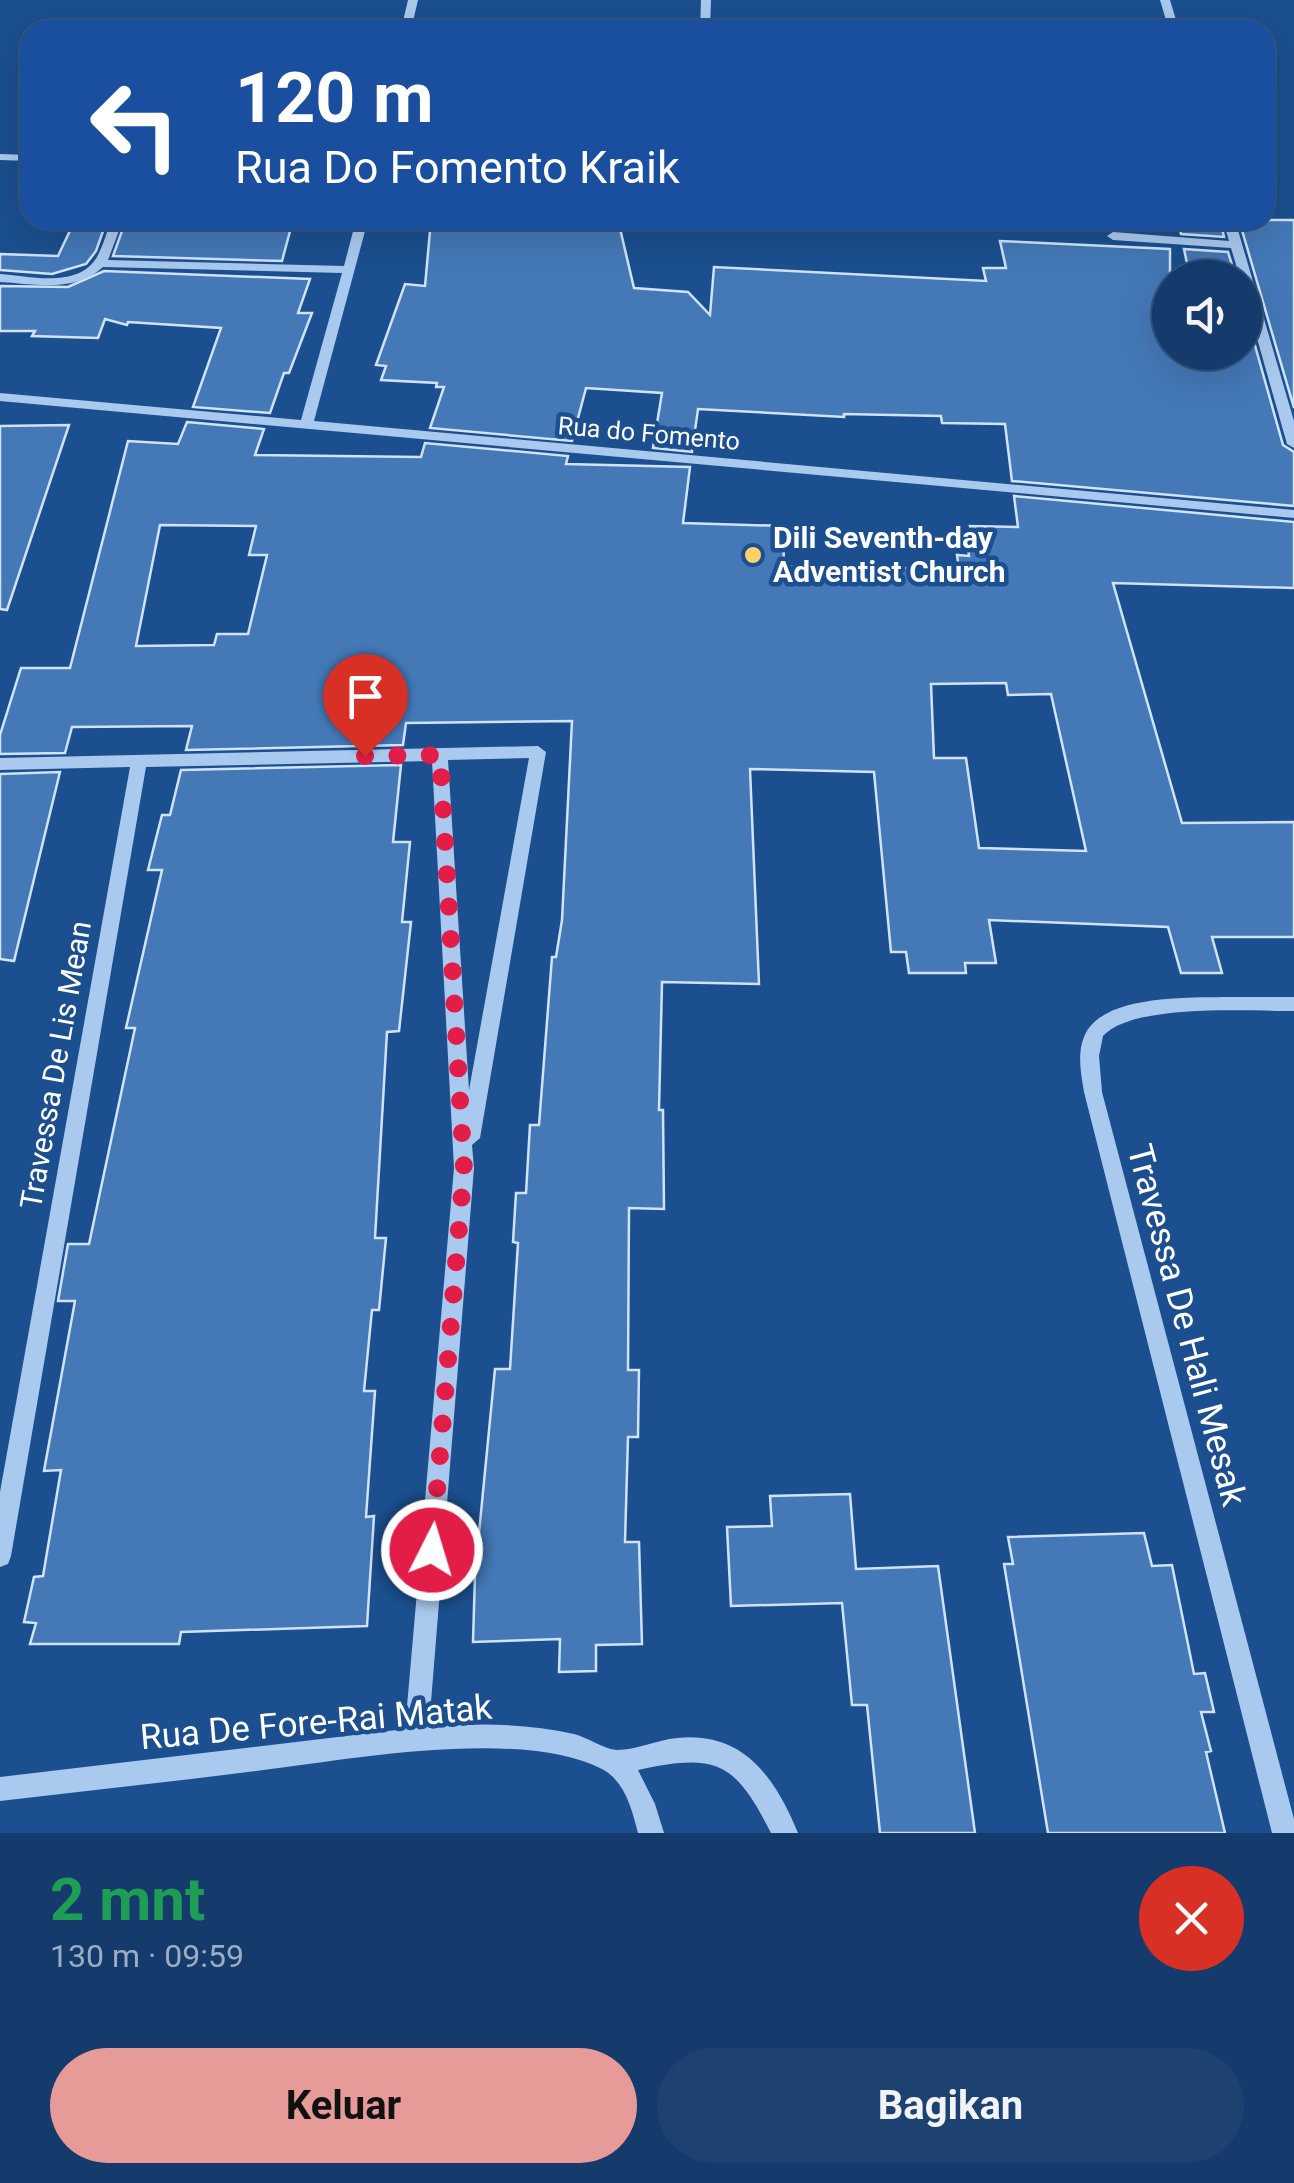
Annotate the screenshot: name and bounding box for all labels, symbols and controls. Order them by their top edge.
text: 120 m [235,57,434,139]
icon: left [70,60,200,190]
text: Rua Do Fomento Kraik [235,141,680,194]
map controls [1152,260,1262,370]
button: sound [1152,260,1262,370]
street label: Rua do Fomento [557,411,741,456]
place label: Dili Seventh-day Adventist Church [773,520,1006,589]
marker: Dili Seventh-day Adventist Church [742,544,764,566]
pin [323,654,408,757]
icon: arrive [338,669,393,724]
street label: Travessa De Lis Mean [13,918,98,1212]
street label: Travessa De Hali Mesak [1119,1140,1255,1511]
position arrow [380,1498,484,1602]
street label: Rua De Fore-Rai Matak [138,1687,494,1758]
text: 2 mnt [50,1864,205,1935]
button: close [1139,1866,1244,1971]
text: 130 m · 09:59 [50,1937,244,1975]
button: Keluar [50,2048,637,2163]
button: Bagikan [657,2048,1244,2163]

